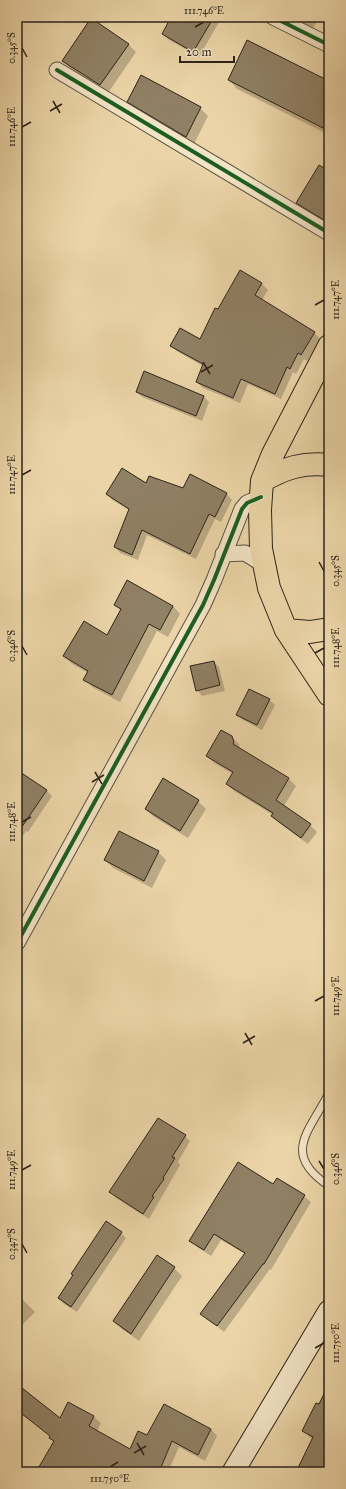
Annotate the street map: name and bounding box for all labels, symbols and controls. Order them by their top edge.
text: 111.746°E [184,5,224,17]
text: 0.345°S [6,32,18,64]
scale bar [180,38,234,64]
text: 20 m [186,45,212,59]
text: 111.746°E [6,107,18,147]
text: 111.747°E [330,280,342,320]
text: 111.747°E [6,455,18,495]
text: 0.345°S [330,555,342,587]
text: 111.748°E [330,628,342,668]
text: 0.346°S [6,630,18,662]
text: 111.748°E [6,802,18,842]
text: 111.749°E [330,976,342,1016]
text: 111.749°E [6,1150,18,1190]
text: 0.346°S [330,1153,342,1185]
text: 0.347°S [6,1228,18,1260]
text: 111.750°E [330,1323,342,1363]
text: 111.750°E [90,1473,130,1485]

